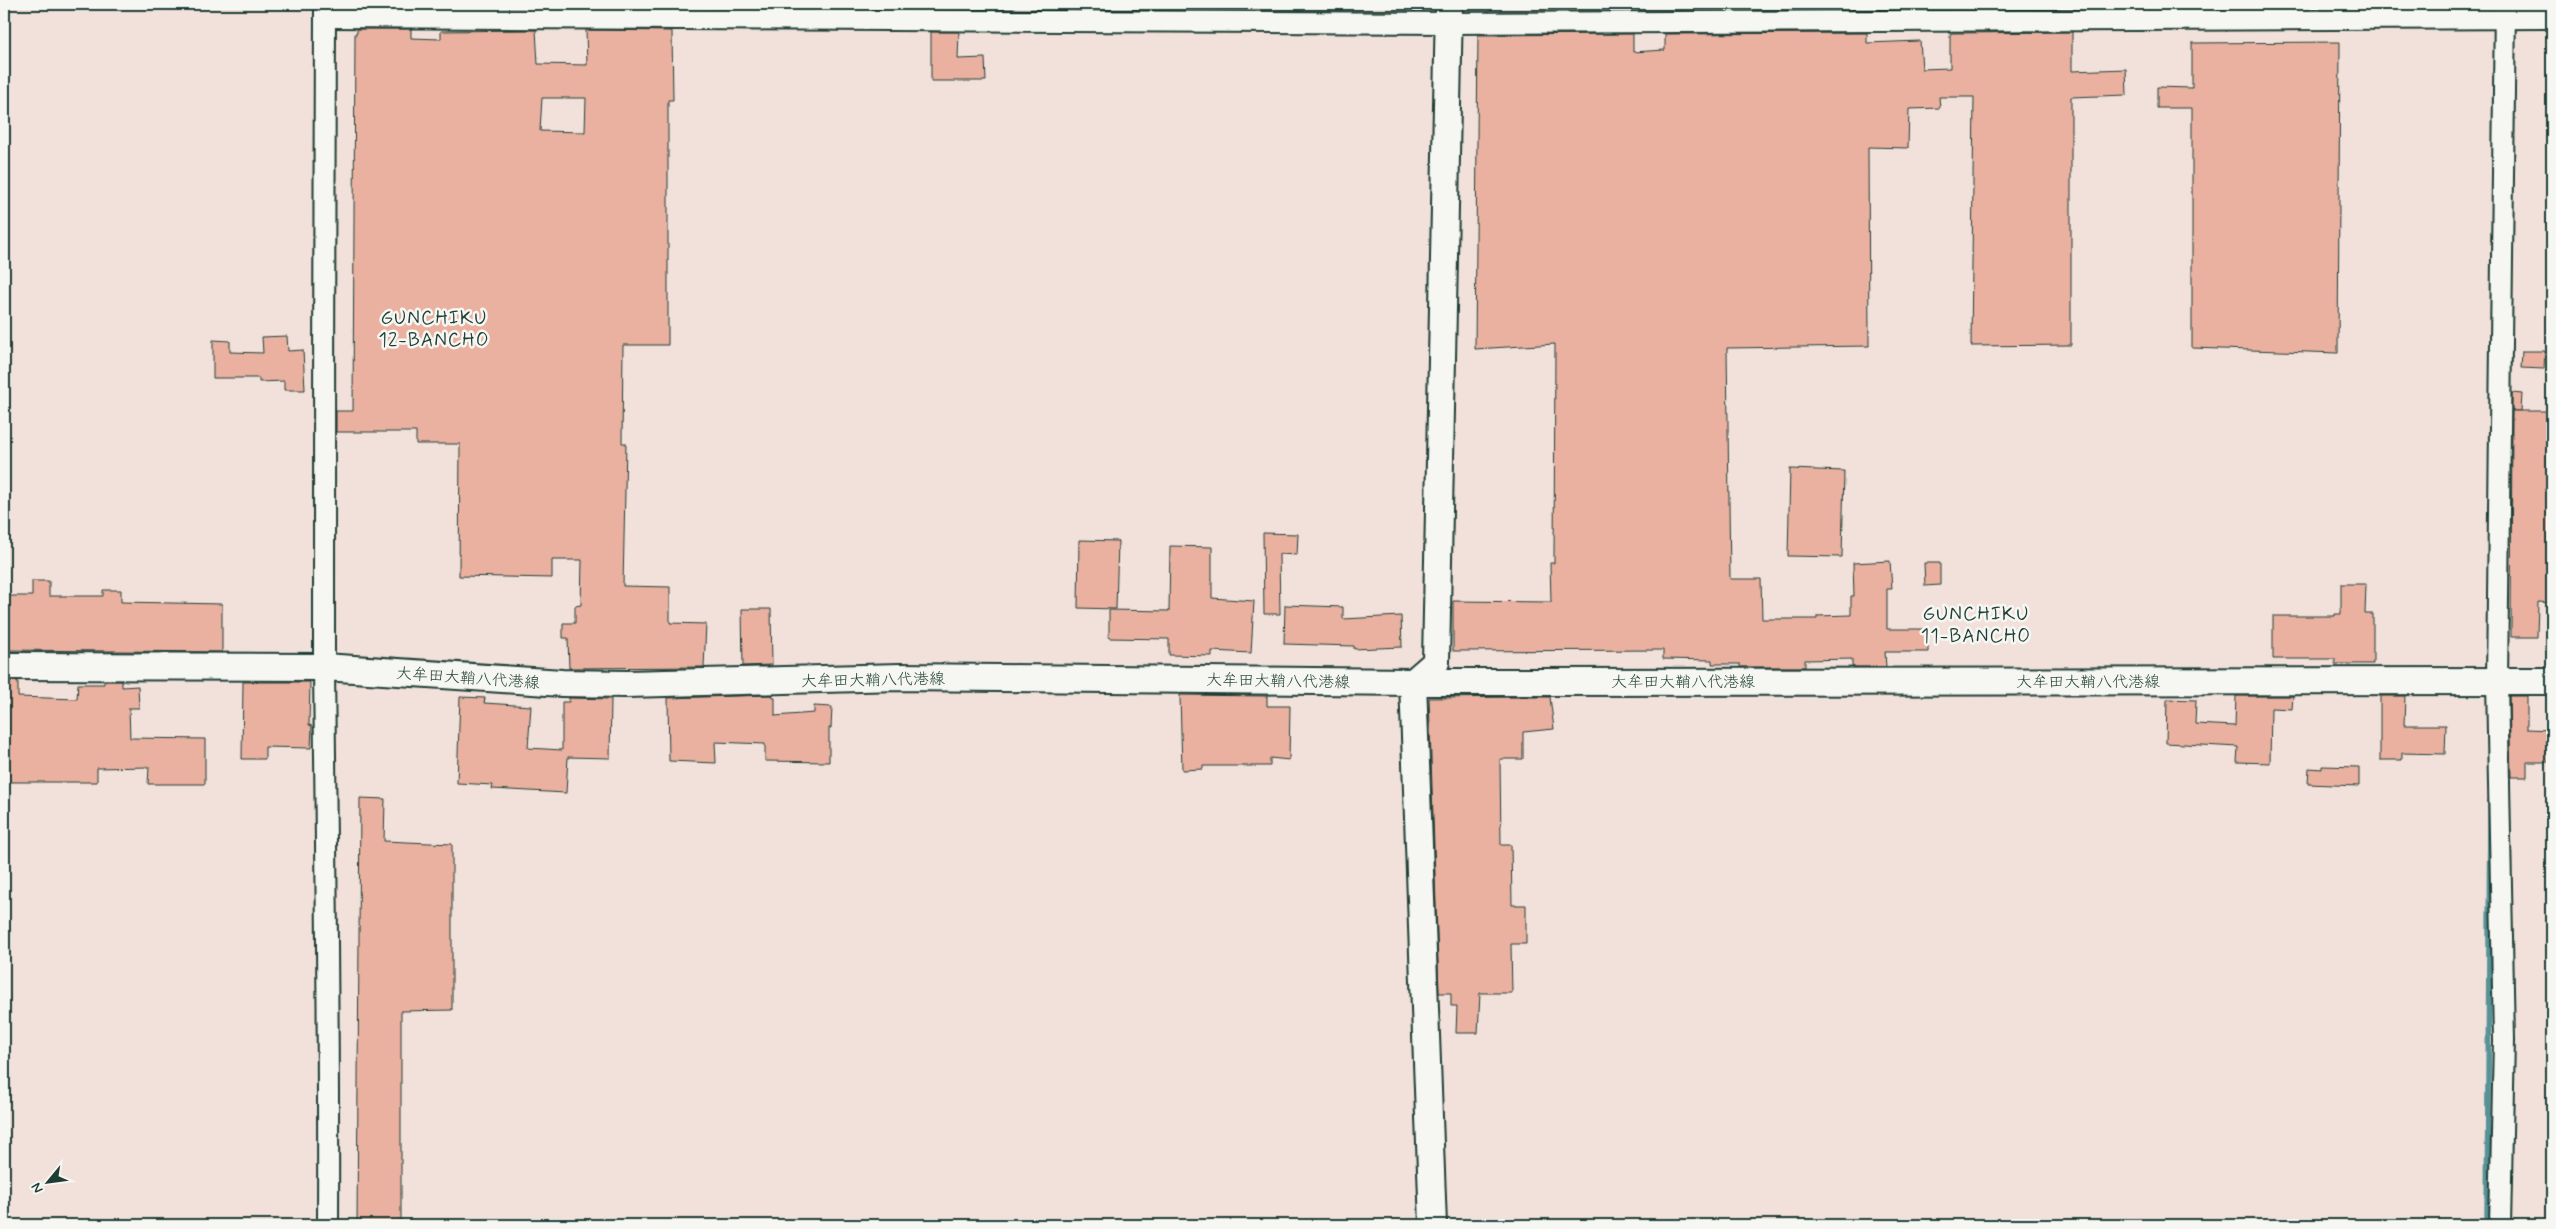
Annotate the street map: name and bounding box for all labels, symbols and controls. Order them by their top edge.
district label: GUNCHIKU 12-BANCHO [378,306,490,353]
district label: GUNCHIKU 11-BANCHO [1921,602,2031,649]
street label: 大牟田大鞘八代港線 [395,663,540,694]
street label: 大牟田大鞘八代港線 [801,669,945,692]
street label: 大牟田大鞘八代港線 [1206,670,1350,693]
street label: 大牟田大鞘八代港線 [1611,672,1755,693]
street label: 大牟田大鞘八代港線 [2016,672,2160,693]
north arrow [22,1156,72,1206]
text: N [27,1179,48,1196]

